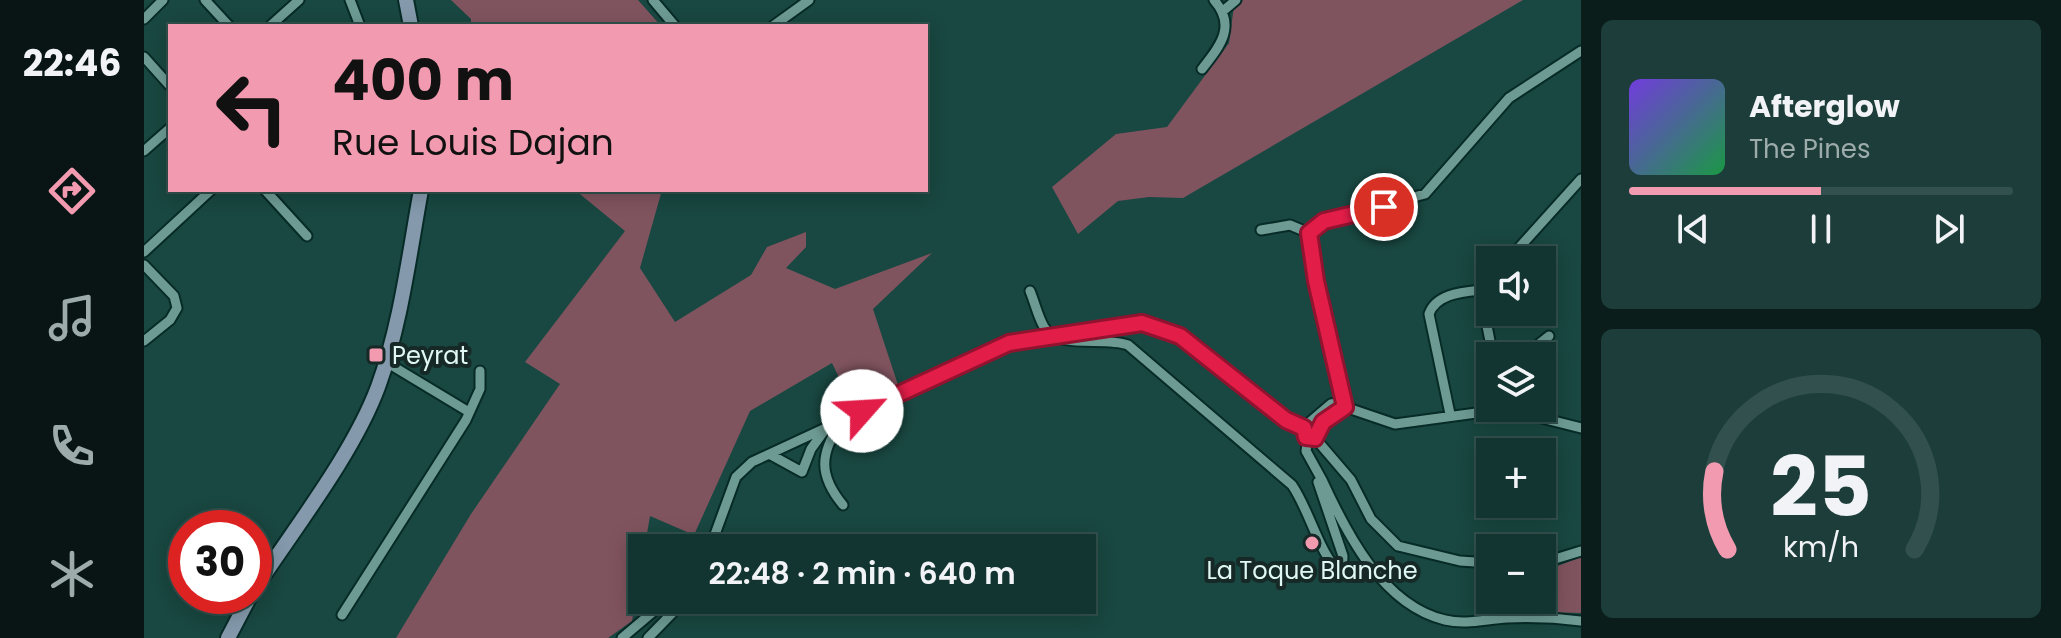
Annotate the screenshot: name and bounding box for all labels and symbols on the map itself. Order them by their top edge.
pin [1350,173,1418,241]
place label: Peyrat [392,339,468,372]
marker: Peyrat [367,346,385,364]
position arrow [820,369,904,453]
speed limit sign: 30 [168,510,272,614]
marker: La Toque Blanche [1303,534,1321,552]
place label: La Toque Blanche [1206,554,1418,587]

